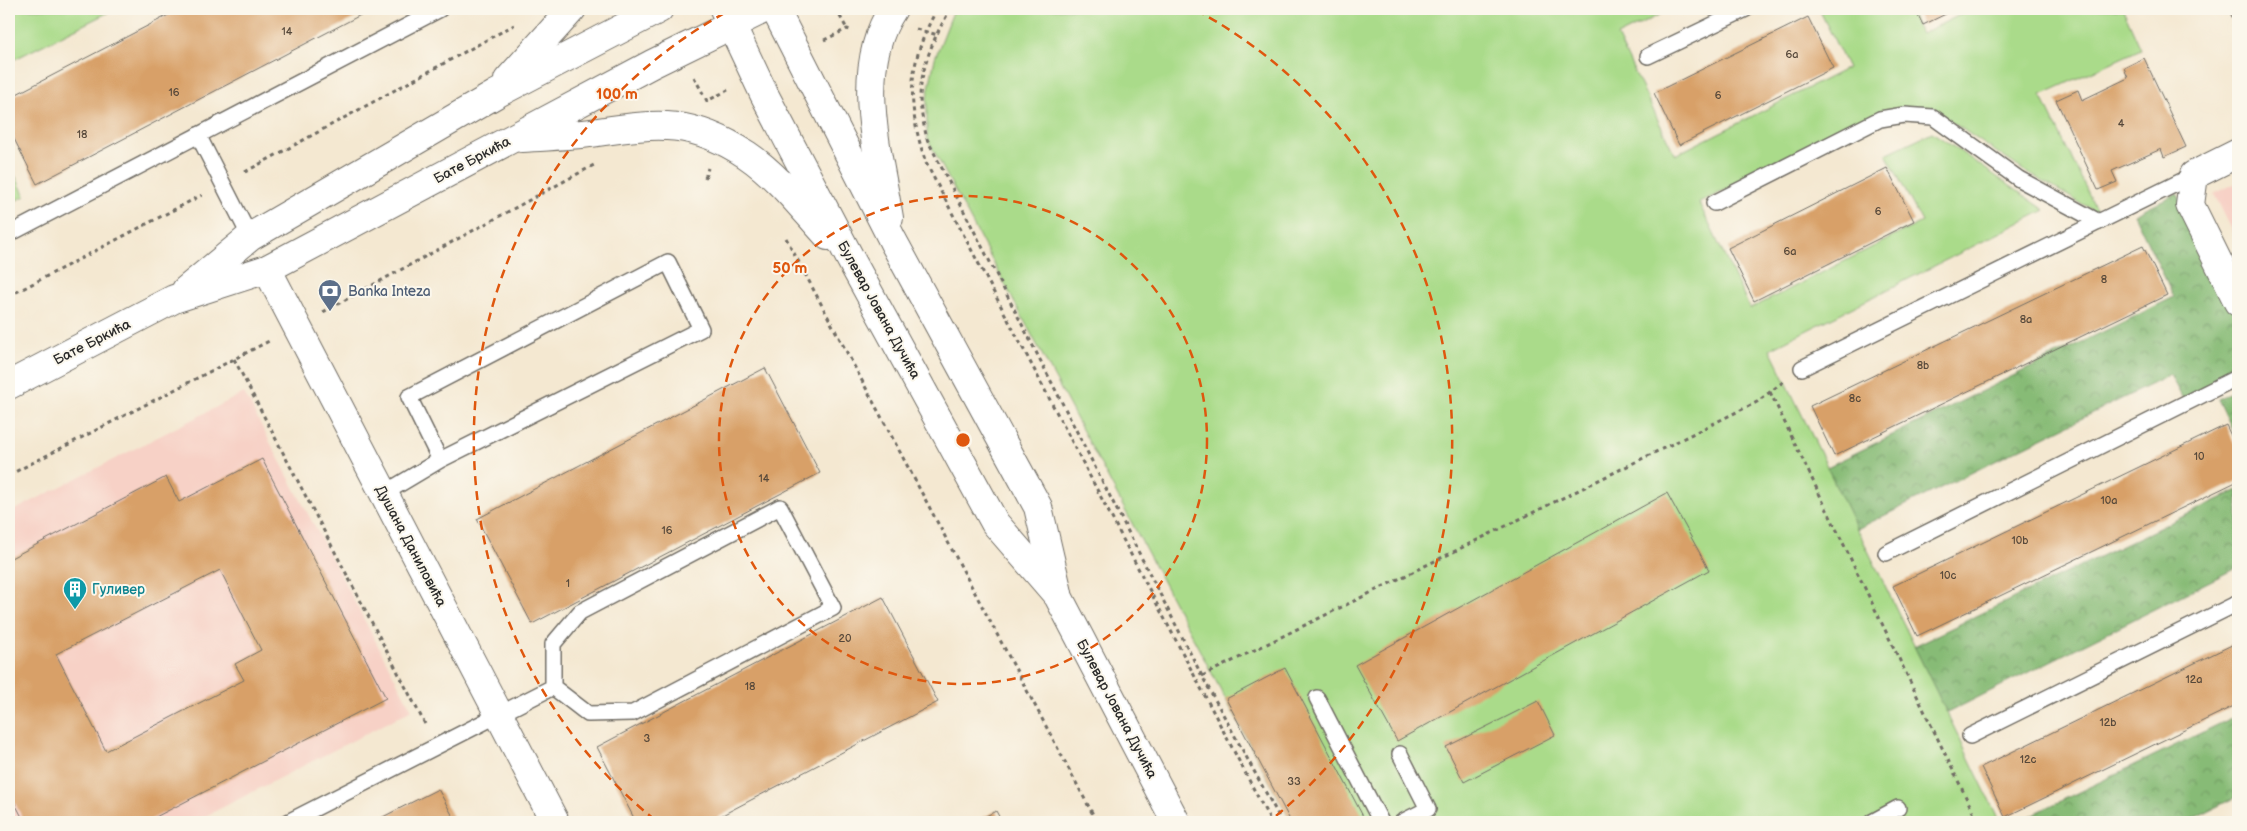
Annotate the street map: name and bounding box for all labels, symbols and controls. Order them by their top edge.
house number: 14 [282,25,293,38]
house number: 6a [1786,48,1798,61]
text: 100 m [596,85,638,104]
house number: 16 [169,86,180,99]
house number: 6 [1715,89,1722,102]
house number: 4 [2118,117,2125,130]
house number: 18 [77,128,87,141]
street label: Бате Бркића [431,132,514,187]
house number: 6 [1875,205,1882,218]
street label: Булевар Јована Дучића [834,238,924,383]
house number: 6a [1784,245,1796,258]
text: 50 m [773,259,808,278]
house number: 8 [2101,273,2107,286]
bank icon: Banka Inteza [317,278,343,312]
place label: Banka Inteza [348,283,431,300]
house number: 8a [2020,313,2032,326]
street label: Бате Бркића [51,315,134,369]
house number: 8b [1917,359,1929,372]
house number: 8c [1849,392,1861,405]
centre of rings [954,431,972,449]
house number: 10 [2194,450,2205,463]
house number: 14 [759,472,770,485]
street label: Душана Даниловића [372,482,451,610]
house number: 10a [2101,494,2117,507]
house number: 16 [662,524,673,537]
house number: 10b [2012,534,2028,547]
house number: 10c [1940,569,1956,582]
building icon: Гуливер [62,576,88,610]
house number: 1 [566,577,570,590]
place label: Гуливер [92,581,145,598]
house number: 20 [839,632,852,645]
street label: Булевар Јована Дучића [1073,636,1161,782]
house number: 12a [2186,673,2202,686]
house number: 18 [745,680,755,693]
house number: 12b [2100,716,2116,729]
house number: 3 [644,732,651,745]
house number: 12c [2020,753,2036,766]
house number: 33 [1287,775,1301,788]

